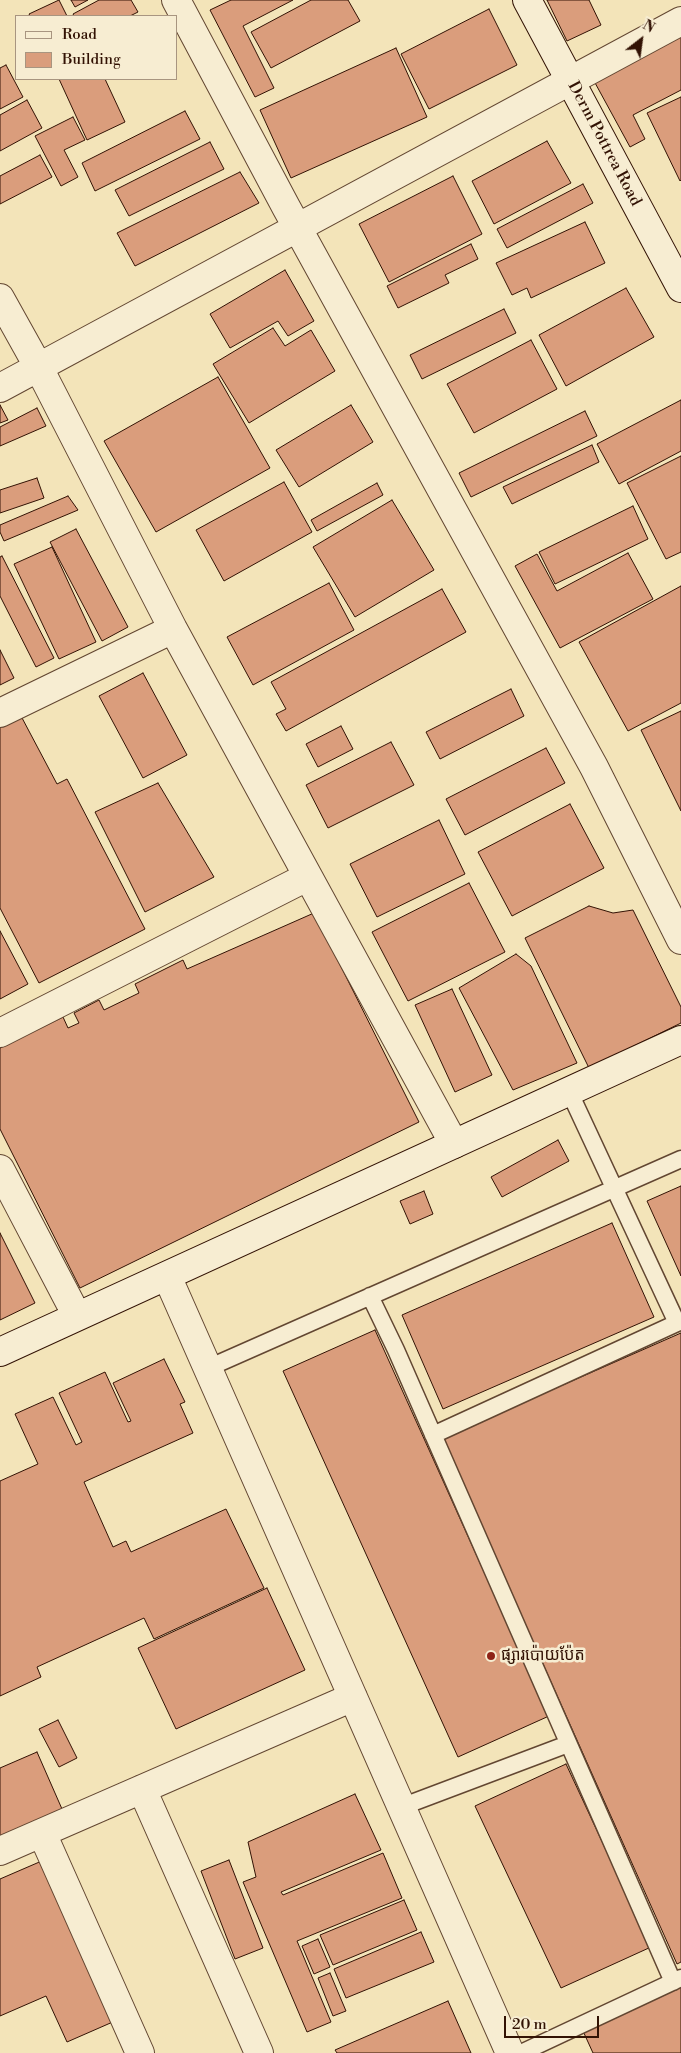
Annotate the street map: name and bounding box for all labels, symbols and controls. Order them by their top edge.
legend [15,15,178,80]
north arrow [616,15,666,65]
text: N [639,16,658,38]
text: Road [62,25,97,44]
text: Building [62,50,121,69]
street label: Derm Pottrea Road [563,78,645,210]
place label: ផ្សារប៉ោយប៉ែត [501,1646,585,1666]
marker: ផ្សារប៉ោយប៉ែត [485,1650,497,1662]
scale bar [506,2006,601,2038]
text: 20 m [512,2015,547,2034]

